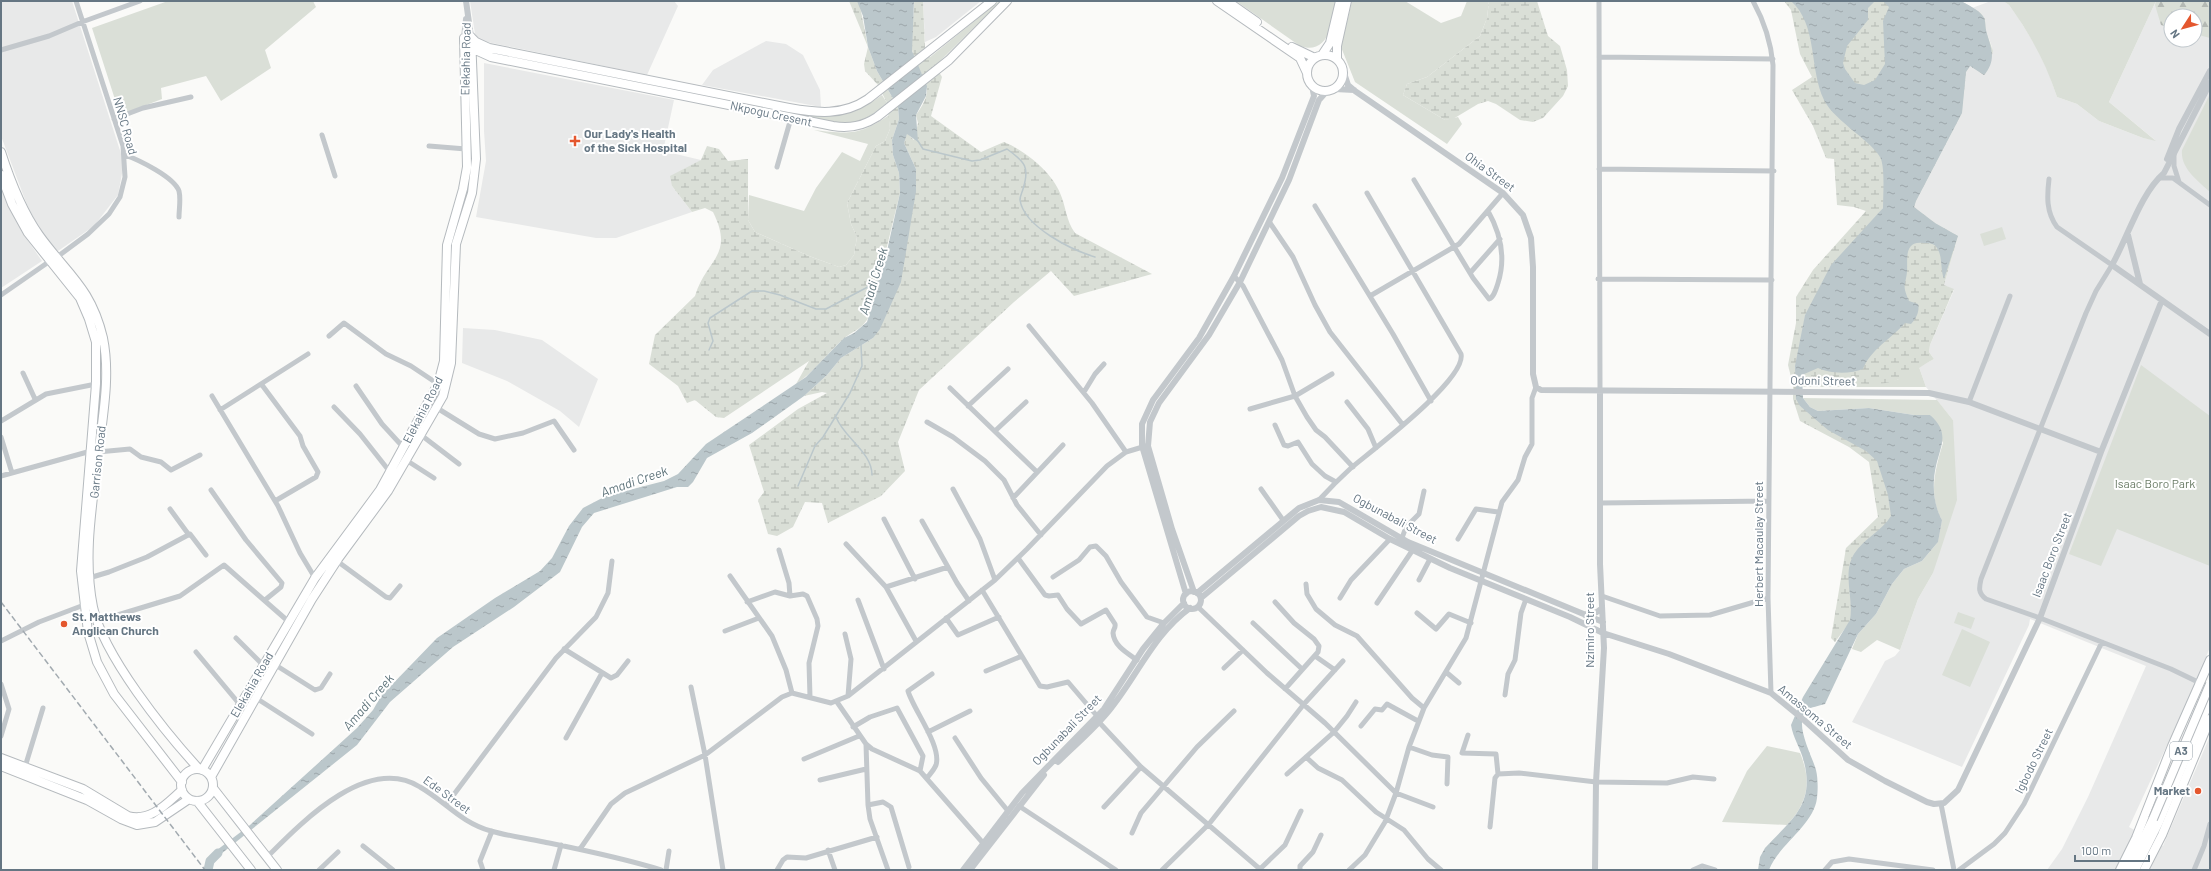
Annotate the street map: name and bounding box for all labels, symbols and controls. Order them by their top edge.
north arrow [2163,8,2203,48]
street label: Elekahia Road [457,22,473,96]
text: N [2167,27,2182,41]
street label: NNSC Road [111,95,141,156]
street label: Nkpogu Cresent [729,98,813,129]
place label: Our Lady's Health of the Sick Hospital [584,126,687,154]
marker: Our Lady's Health of the Sick Hospital [569,135,581,147]
street label: Ohia Street [1463,148,1518,194]
water label: Amadi Creek [855,245,891,317]
street label: Odoni Street [1790,372,1856,388]
street label: Elekahia Road [399,374,445,445]
street label: Garrison Road [86,425,108,499]
water label: Amadi Creek [599,462,670,500]
park label: Isaac Boro Park [2115,476,2195,490]
street label: Herbert Macaulay Street [1751,481,1765,607]
street label: Ogbunabali Street [1351,490,1440,546]
street label: Isaac Boro Street [2028,510,2074,599]
street label: Nzimiro Street [1582,592,1596,668]
place label: St. Matthews Anglican Church [72,609,159,637]
marker: St. Matthews Anglican Church [59,619,69,629]
street label: Elekahia Road [227,649,275,720]
water label: Amadi Creek [339,670,397,733]
street label: Amassoma Street [1776,681,1856,751]
street label: Ogbunabali Street [1029,691,1104,768]
street label: Igbodo Street [2011,726,2055,795]
road number: A3 [2170,742,2192,760]
street label: Ede Street [421,772,474,816]
place label: Market [2154,783,2190,797]
marker: Market [2193,786,2203,796]
scale bar [2075,837,2149,863]
text: 100 m [2081,843,2111,857]

